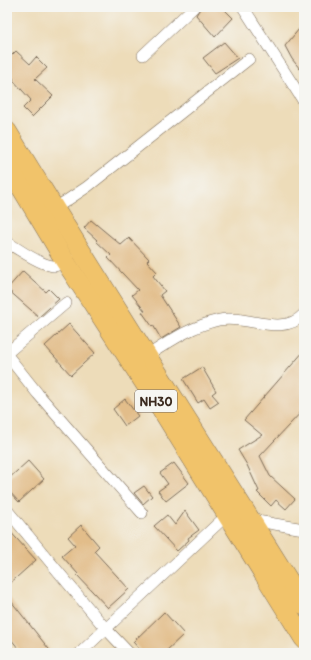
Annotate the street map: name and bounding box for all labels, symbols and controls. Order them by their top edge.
road number: NH30 [135,390,177,412]

